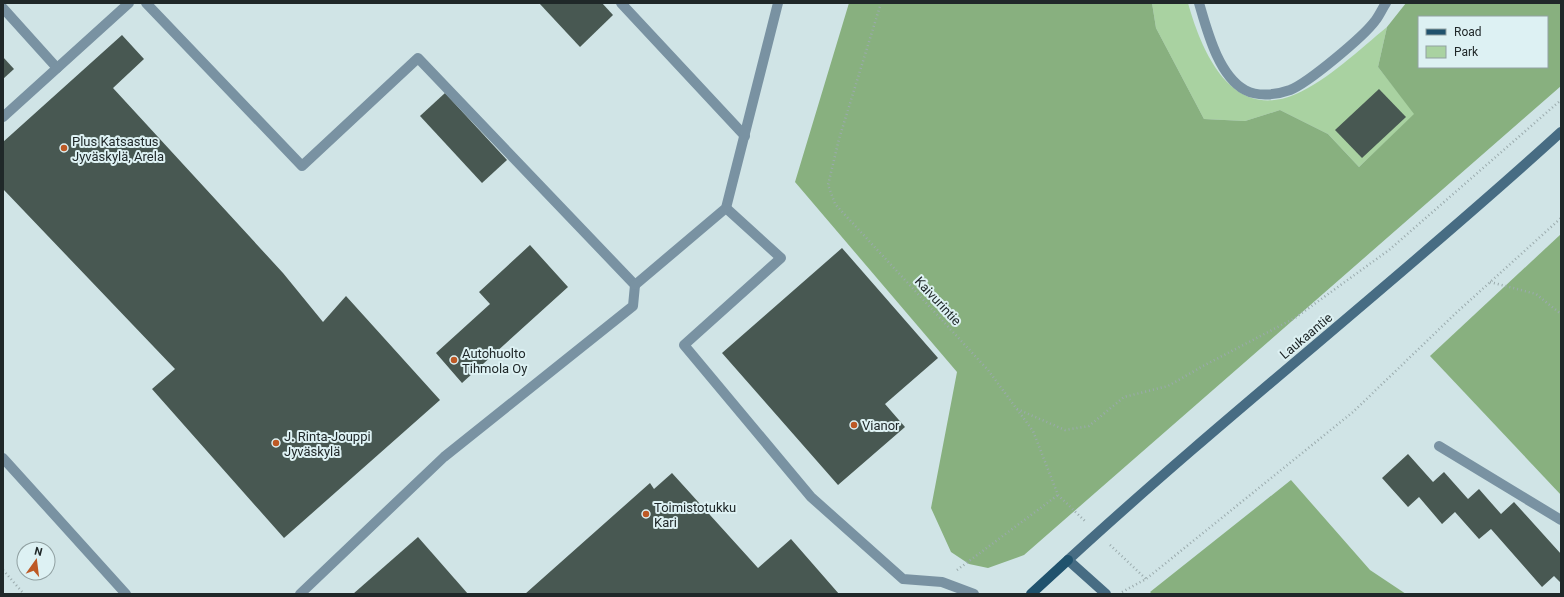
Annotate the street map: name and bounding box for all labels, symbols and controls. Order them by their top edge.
legend [1418,16,1548,68]
text: Road [1454,25,1482,39]
text: Park [1454,45,1479,59]
place label: Plus Katsastus Jyväskylä, Arela [72,134,164,164]
marker: Plus Katsastus Jyväskylä, Arela [59,143,69,153]
street label: Kaivurintie [912,274,964,328]
street label: Laukaantie [1277,310,1335,362]
place label: Autohuolto Tihmola Oy [462,346,527,376]
marker: Autohuolto Tihmola Oy [449,355,459,365]
place label: Vianor [862,418,900,433]
marker: Vianor [849,420,859,430]
place label: J. Rinta-Jouppi Jyväskylä [284,429,371,459]
marker: J. Rinta-Jouppi Jyväskylä [271,438,281,448]
place label: Toimistotukku Kari [654,500,736,530]
marker: Toimistotukku Kari [641,509,651,519]
north arrow [16,541,56,581]
text: N [33,545,44,559]

